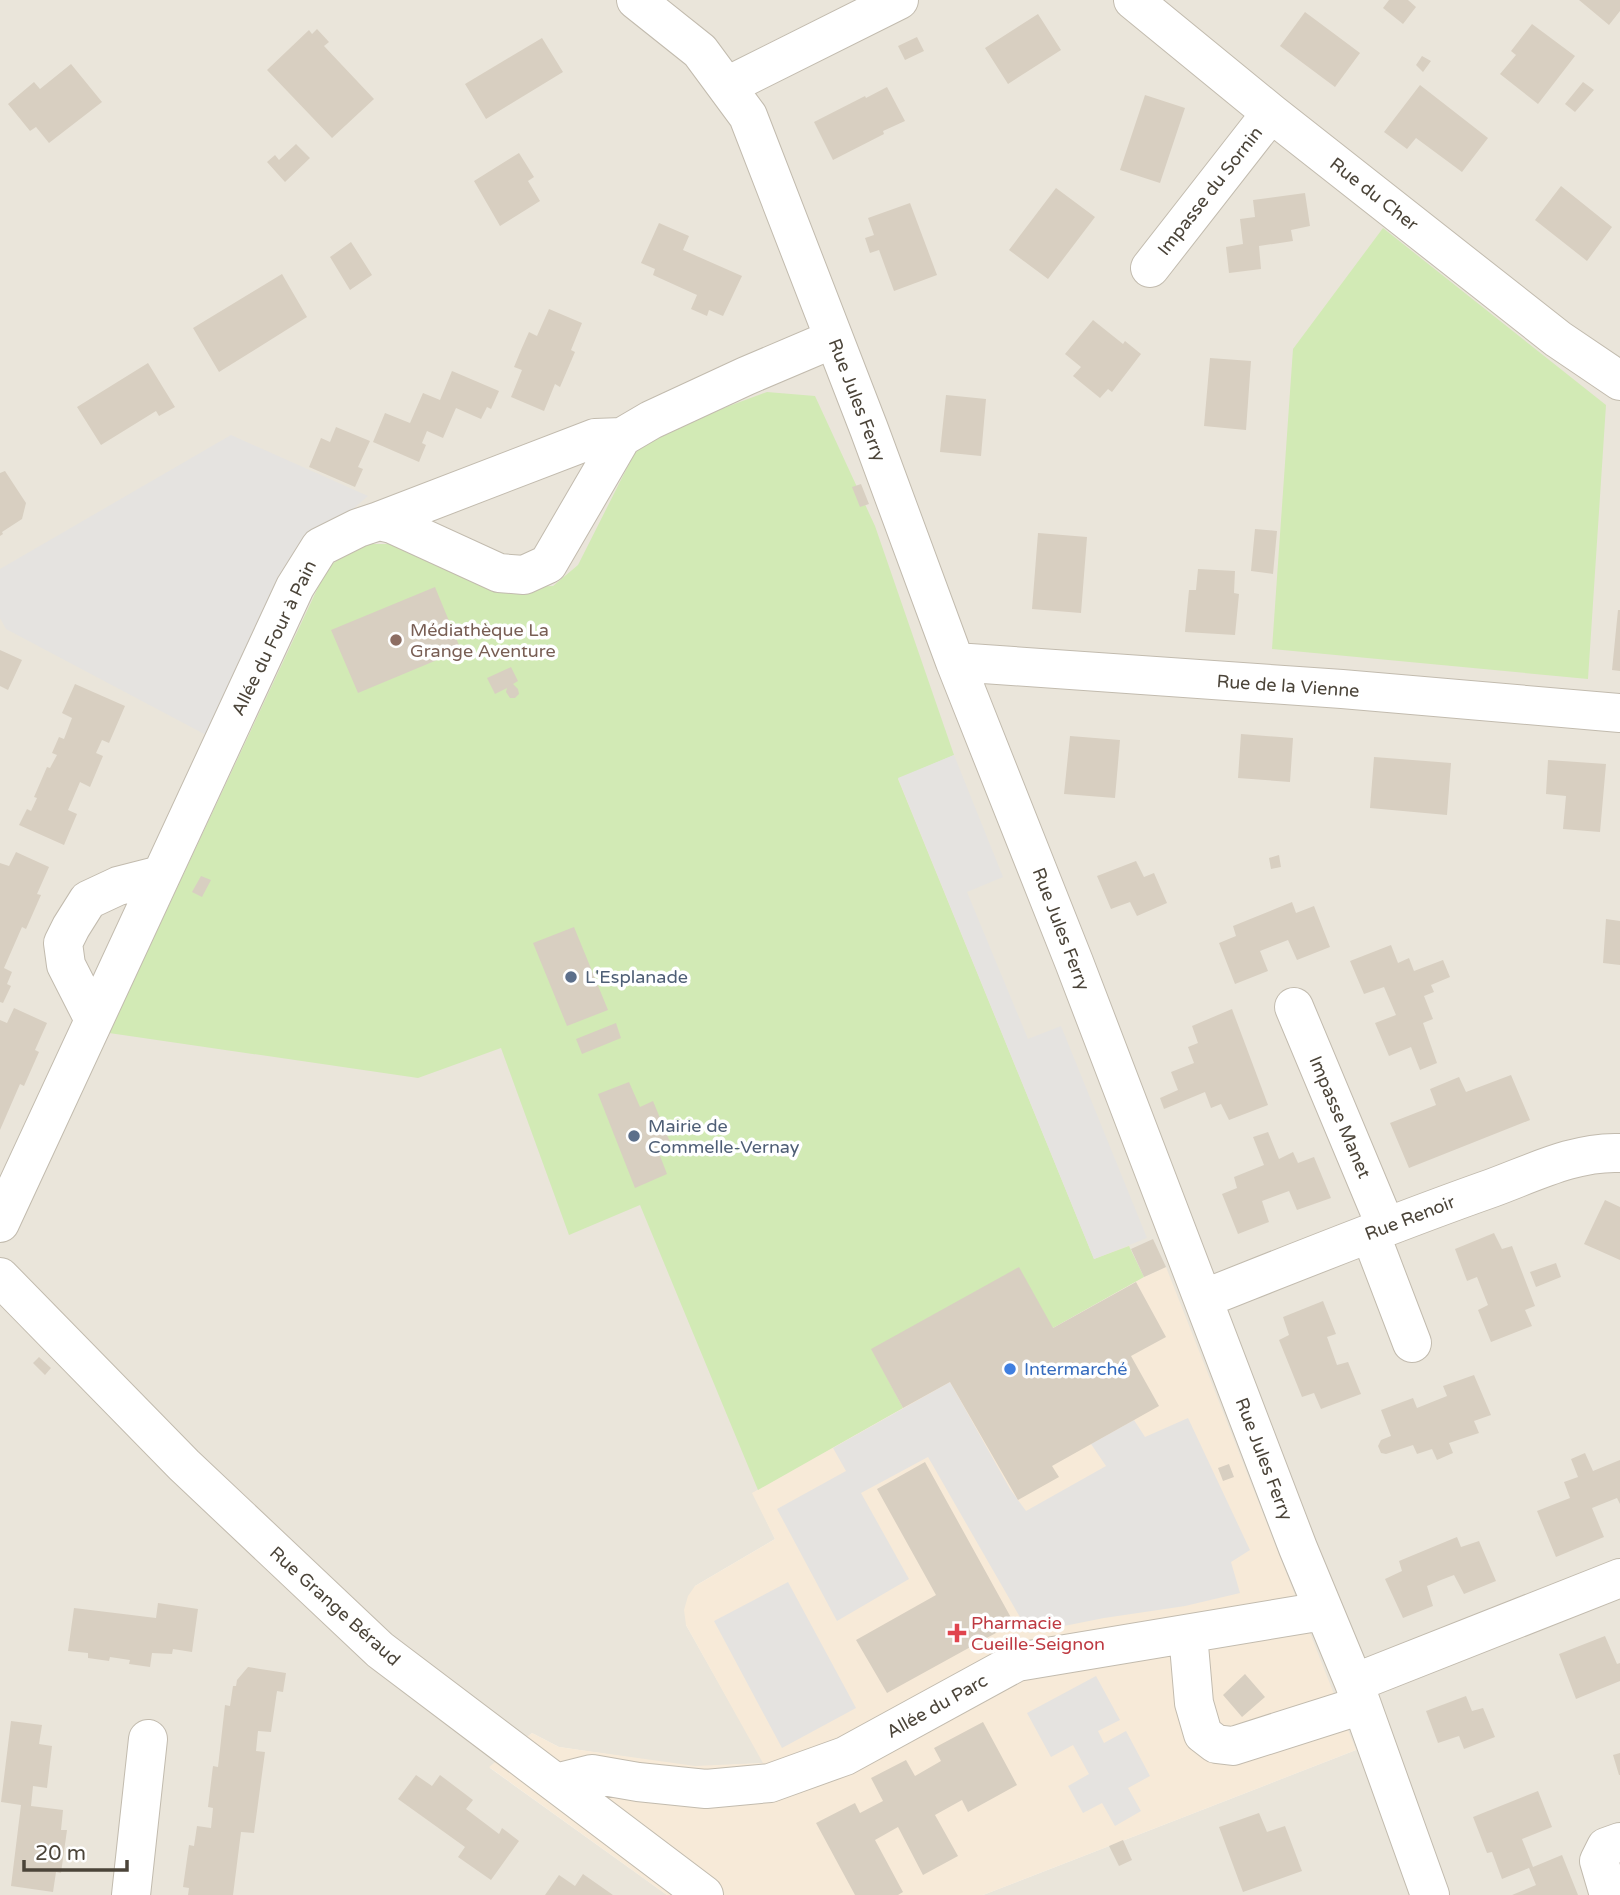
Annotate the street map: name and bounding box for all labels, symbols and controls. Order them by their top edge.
street label: Impasse du Sornin [1153,122,1267,260]
street label: Rue du Cher [1325,153,1423,235]
street label: Rue Jules Ferry [823,335,891,465]
street label: Allée du Four à Pain [227,557,321,719]
place label: Médiathèque La Grange Aventure [410,619,556,662]
marker: Médiathèque La Grange Aventure [388,632,404,648]
street label: Rue de la Vienne [1216,670,1360,702]
street label: Rue Jules Ferry [1027,864,1095,994]
place label: L'Esplanade [585,966,688,988]
marker: L'Esplanade [563,969,579,985]
street label: Impasse Manet [1304,1053,1376,1182]
place label: Mairie de Commelle-Vernay [648,1115,800,1158]
marker: Mairie de Commelle-Vernay [626,1128,642,1144]
street label: Rue Renoir [1362,1191,1458,1245]
place label: Intermarché [1024,1358,1128,1380]
marker: Intermarché [1002,1361,1018,1377]
street label: Rue Jules Ferry [1230,1394,1298,1524]
street label: Rue Grange Béraud [265,1542,405,1670]
place label: Pharmacie Cueille-Seignon [971,1612,1105,1655]
marker: Pharmacie Cueille-Seignon [949,1625,965,1641]
street label: Allée du Parc [883,1669,991,1743]
scale bar [24,1828,128,1872]
text: 20 m [35,1841,86,1866]

